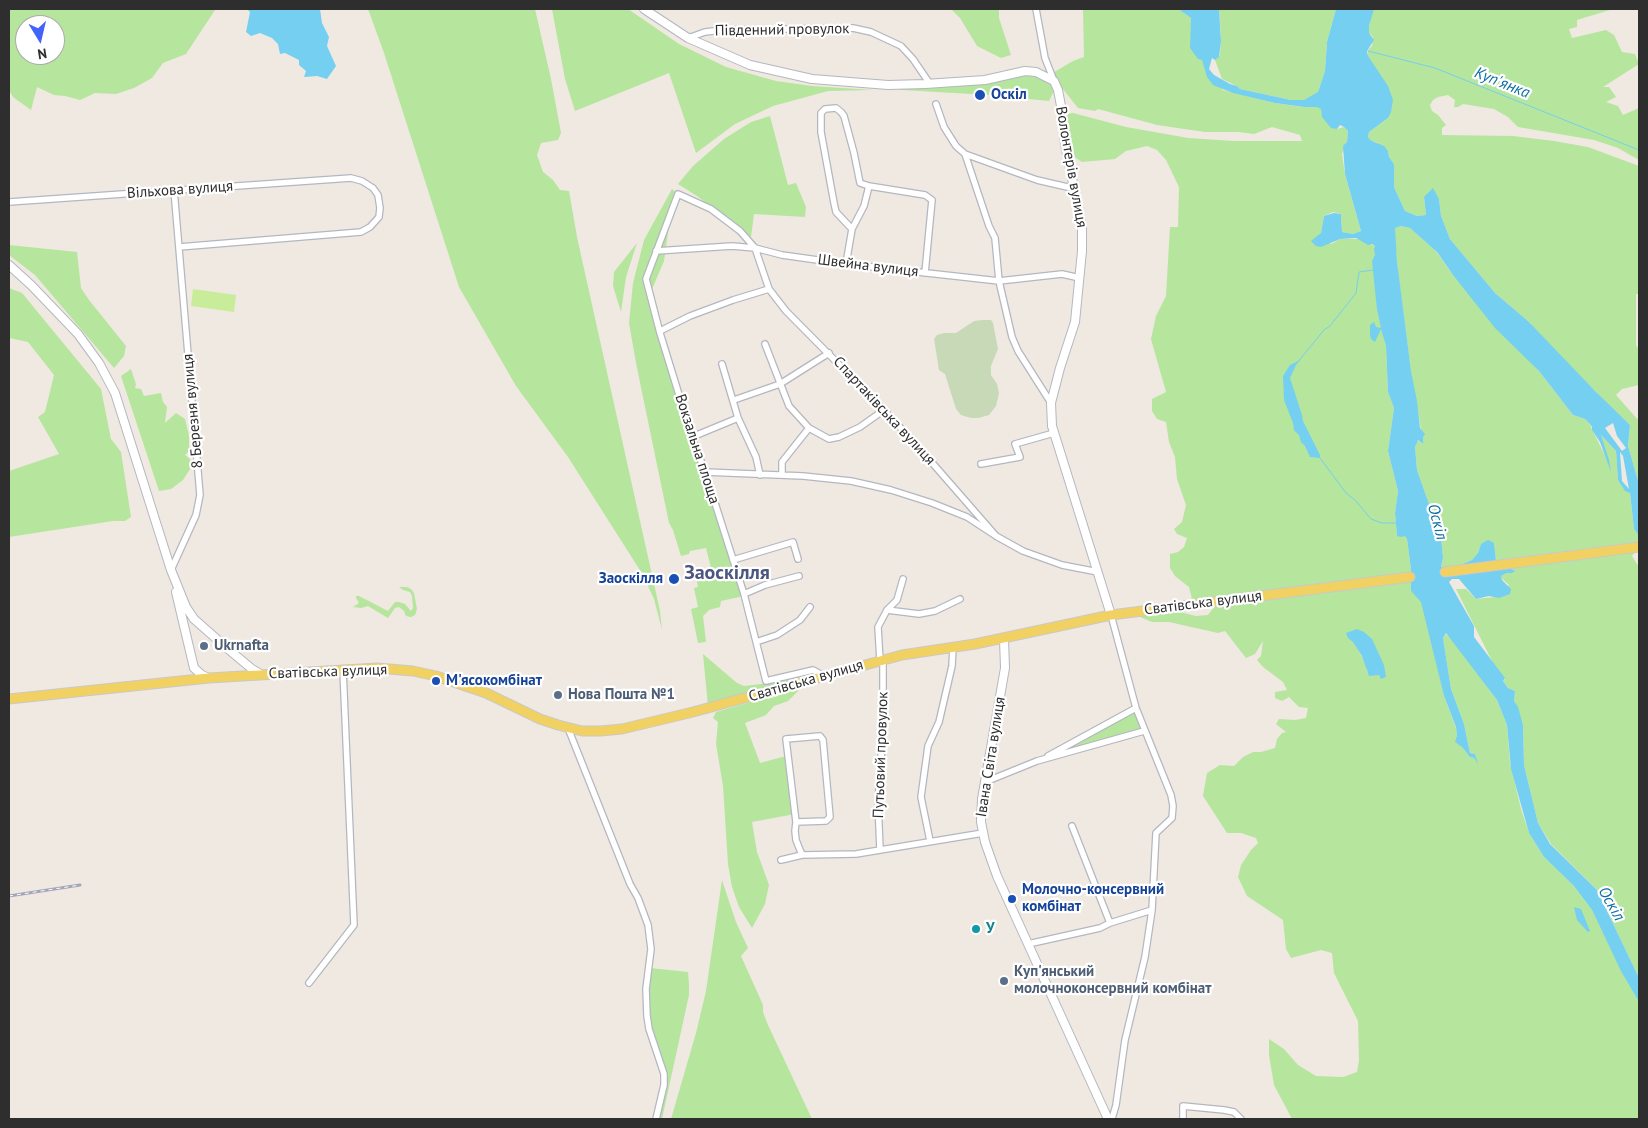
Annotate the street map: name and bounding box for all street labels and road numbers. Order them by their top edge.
street label: Південний провулок [714,20,850,40]
street label: Волонтерів вулиця [1051,105,1091,229]
street label: Вільхова вулиця [126,177,234,203]
street label: Швейна вулиця [817,251,919,281]
street label: 8 Березня вулиця [179,353,207,469]
street label: Спартаківська вулиця [829,353,939,469]
street label: Вокзальна площа [671,392,723,506]
street label: Сватівська вулиця [1143,587,1263,619]
street label: Сватівська вулиця [746,656,866,706]
street label: Сватівська вулиця [268,661,388,683]
street label: Путьовий провулок [870,691,892,819]
street label: Івана Світа вулиця [973,696,1009,818]

